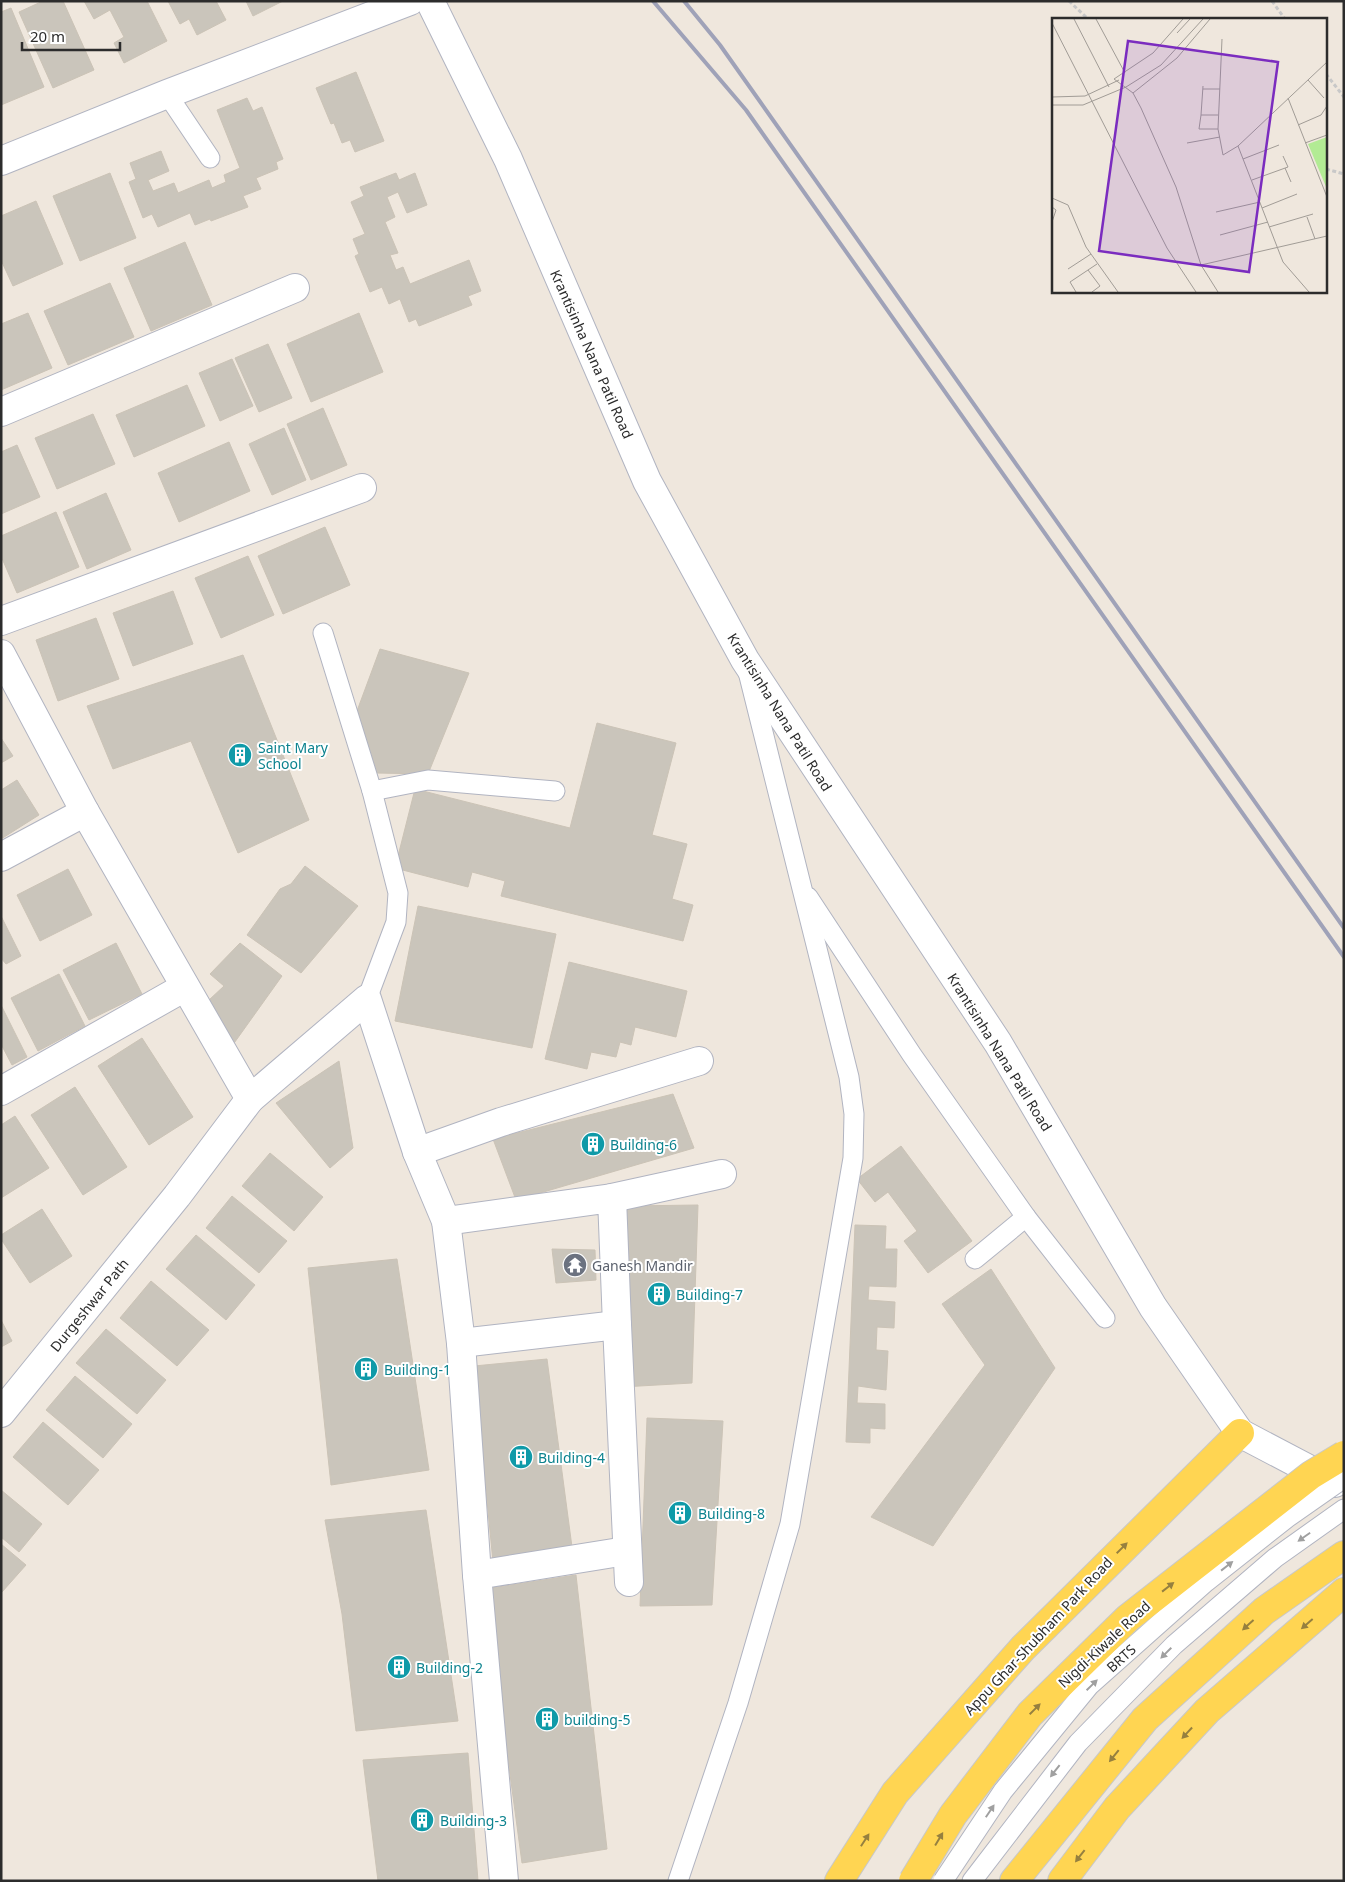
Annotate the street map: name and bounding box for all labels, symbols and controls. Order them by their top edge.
inset map [1052,18,1328,292]
scale bar [22,20,120,52]
text: 20 m [30,26,65,46]
street label: Krantisinha Nana Patil Road [546,267,638,441]
street label: Krantisinha Nana Patil Road [723,629,837,795]
place label: Saint Mary School [258,738,329,773]
building icon: Saint Mary School [227,742,253,768]
street label: Krantisinha Nana Patil Road [943,969,1057,1135]
building icon: Building-6 [580,1131,606,1157]
place label: Building-6 [610,1135,677,1154]
temple icon: Ganesh Mandir [562,1252,588,1278]
street label: Durgeshwar Path [46,1254,132,1356]
place label: Ganesh Mandir [592,1256,693,1275]
building icon: Building-7 [646,1281,672,1307]
place label: Building-7 [676,1285,743,1304]
building icon: Building-1 [353,1356,379,1382]
place label: Building-1 [384,1360,451,1379]
building icon: Building-4 [508,1444,534,1470]
place label: Building-4 [538,1448,605,1467]
building icon: Building-8 [667,1500,693,1526]
place label: Building-8 [698,1504,765,1523]
one-way arrow [1298,1532,1311,1543]
one-way arrow [1116,1542,1128,1554]
street label: Appu Ghar-Shubham Park Road [960,1553,1116,1719]
one-way arrow [1220,1560,1233,1571]
one-way arrow [1161,1582,1174,1593]
street label: Nigdi-Kiwale Road [1054,1596,1154,1692]
one-way arrow [1243,1619,1255,1631]
one-way arrow [1300,1619,1313,1630]
street label: BRTS [1102,1640,1140,1676]
one-way arrow [1160,1647,1172,1659]
building icon: Building-2 [386,1654,412,1680]
place label: Building-2 [416,1658,483,1677]
one-way arrow [1085,1679,1097,1691]
one-way arrow [1029,1703,1041,1715]
building icon: building-5 [534,1706,560,1732]
place label: building-5 [564,1710,631,1729]
one-way arrow [1181,1727,1192,1740]
one-way arrow [1109,1750,1120,1763]
one-way arrow [1050,1765,1061,1778]
one-way arrow [985,1804,995,1818]
building icon: Building-3 [409,1807,435,1833]
place label: Building-3 [440,1811,507,1830]
one-way arrow [934,1832,943,1845]
one-way arrow [860,1833,870,1846]
one-way arrow [1075,1849,1086,1862]

